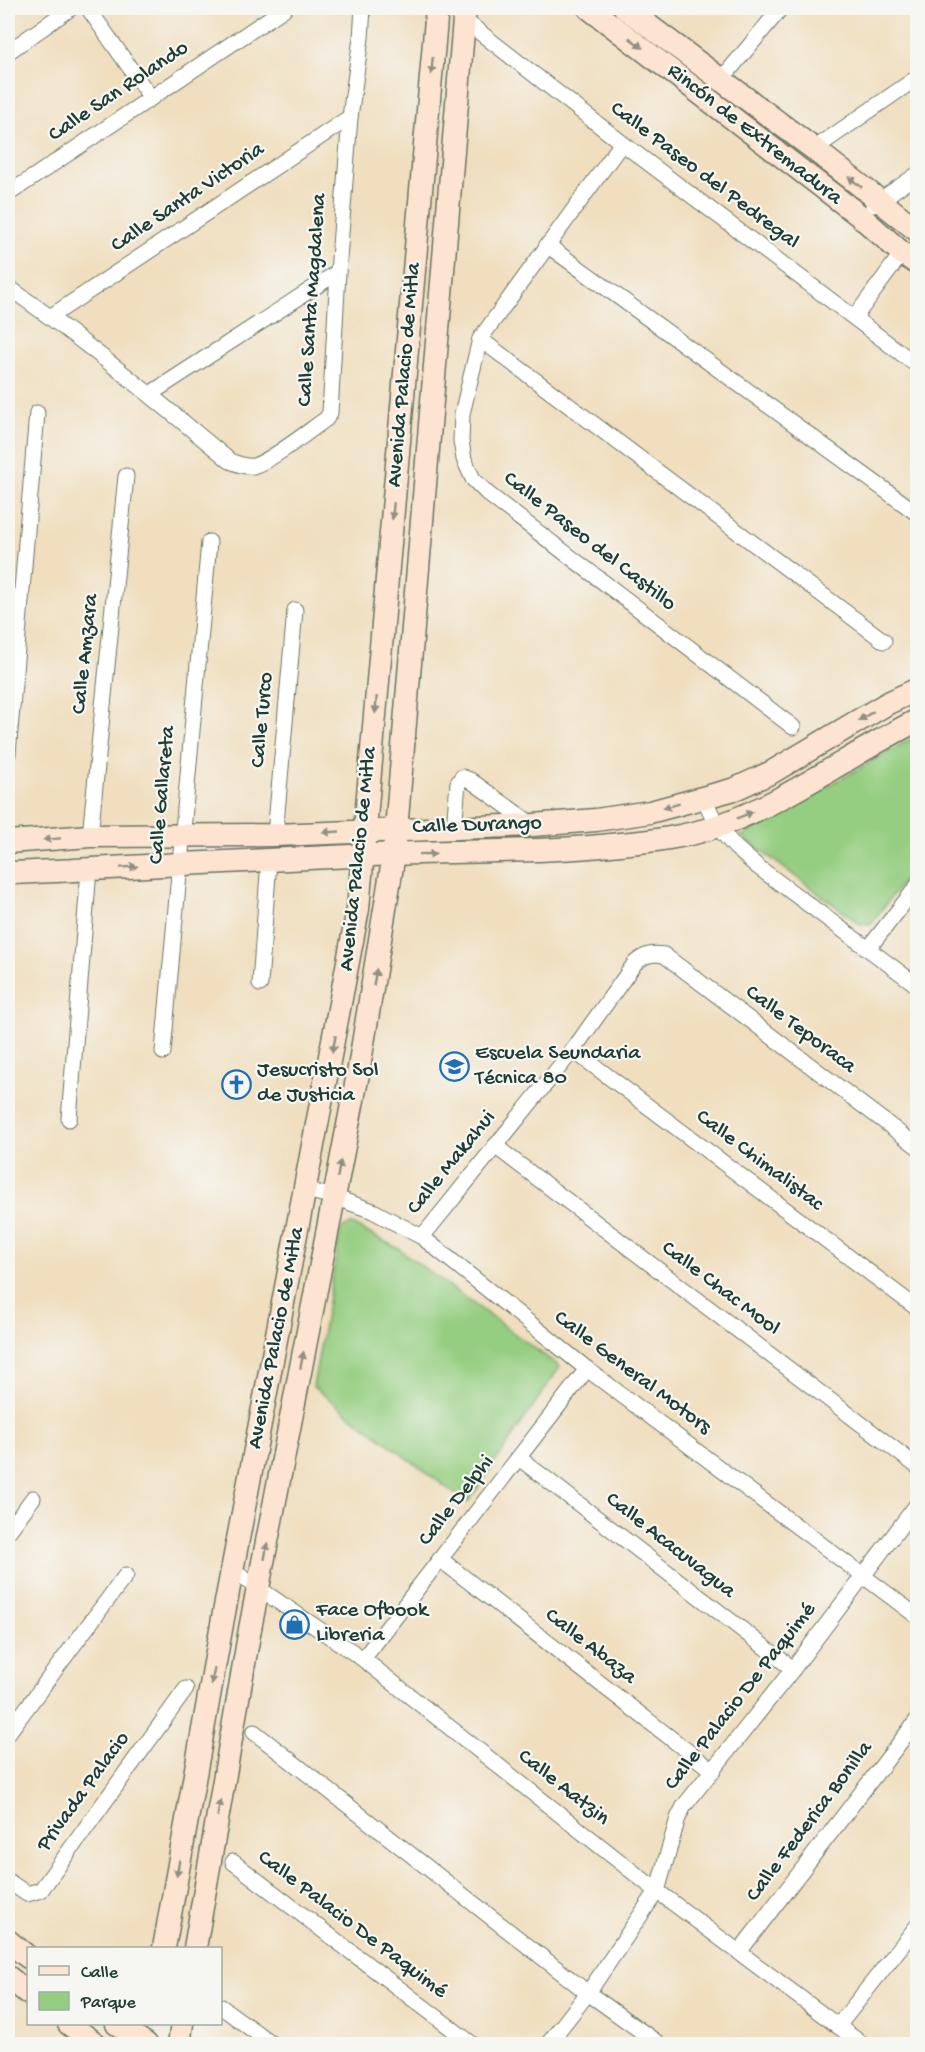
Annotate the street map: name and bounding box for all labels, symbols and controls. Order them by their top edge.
street label: Calle San Rolando [44,36,194,148]
one-way arrow [628,37,643,49]
one-way arrow [427,56,437,75]
street label: Rincón de Extremadura [661,59,847,212]
street label: Calle Paseo del Pedregal [604,96,804,256]
street label: Calle Santa Victoria [106,137,270,259]
one-way arrow [847,175,863,188]
street label: Calle Santa Magdalena [293,192,333,407]
street label: Avenida Palacio de Mitla [382,261,428,488]
street label: Calle Paseo del Castillo [497,466,681,618]
one-way arrow [388,502,398,521]
street label: Calle Amzara [67,592,105,715]
street label: Calle Turco [246,671,280,769]
one-way arrow [371,696,381,715]
one-way arrow [858,711,874,722]
street label: Calle Gallareta [144,724,182,865]
street label: Avenida Palacio de Mitla [334,745,384,972]
one-way arrow [662,802,680,812]
one-way arrow [736,810,754,819]
street label: Calle Durango [412,811,542,841]
one-way arrow [321,828,340,837]
one-way arrow [42,834,61,843]
one-way arrow [419,849,438,858]
one-way arrow [119,863,138,872]
one-way arrow [370,967,379,986]
street label: Calle Teporaca [739,980,861,1081]
one-way arrow [329,1035,338,1054]
place label: Escuela Seundaria Técnica 80 [473,1041,641,1092]
school or university icon: Escuela Seundaria Técnica 80 [438,1051,470,1083]
place label: Jesucristo Sol de Justicia [257,1058,379,1109]
church icon: Jesucristo Sol de Justicia [220,1068,252,1100]
street label: Calle Chimalistac [690,1105,829,1218]
street label: Calle Makahui [402,1106,502,1220]
one-way arrow [335,1159,344,1178]
street label: Avenida Palacio de Mitla [243,1224,311,1451]
street label: Calle Chac Mool [655,1236,785,1342]
street label: Calle General Motors [548,1305,717,1441]
one-way arrow [298,1350,307,1369]
street label: Calle Delphi [413,1450,501,1552]
street label: Calle Acacuvagua [600,1487,741,1605]
one-way arrow [262,1542,271,1561]
street label: Calle Palacio De Paquimé [660,1597,823,1796]
place label: Face Ofbook Libreria [315,1598,430,1649]
street label: Calle Abaza [539,1603,642,1691]
shop icon: Face Ofbook Libreria [279,1608,311,1640]
one-way arrow [208,1666,217,1685]
street label: Privada Palacio [31,1727,136,1858]
street label: Calle Federica Bonilla [741,1736,879,1907]
street label: Calle Aatzin [512,1744,615,1832]
one-way arrow [215,1798,224,1817]
street label: Calle Palacio De Paquimé [252,1845,453,2005]
one-way arrow [173,1858,182,1877]
legend [27,1947,222,2025]
text: Calle [81,1963,119,1984]
text: Parque [80,1993,137,2014]

